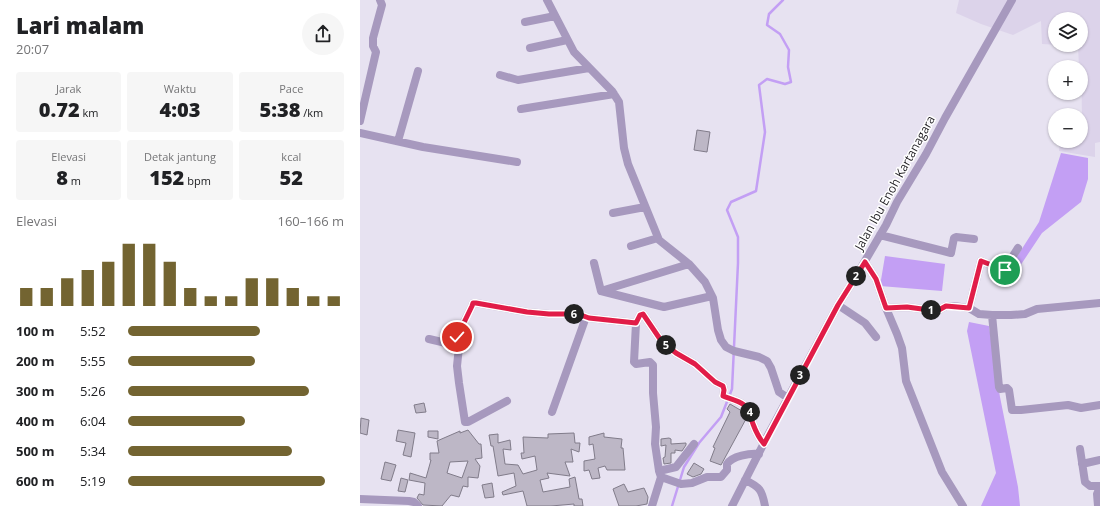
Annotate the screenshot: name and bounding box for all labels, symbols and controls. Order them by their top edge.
text: Lari malam [16,10,144,40]
map controls [1048,12,1088,148]
button: layers [1048,12,1088,52]
button: share [302,13,344,55]
text: 20:07 [16,40,49,58]
button: + [1048,60,1088,100]
text: Jarak [56,81,81,96]
text: Waktu [164,81,196,96]
text: Pace [279,81,303,96]
text: 0.72 [39,96,80,123]
text: 4:03 [160,96,200,123]
text: 5:38 [259,96,300,123]
text: km [80,105,99,120]
text: /km [300,105,323,120]
button: − [1048,108,1088,148]
street label: Jalan Ibu Enoh Kartanagara [850,112,939,254]
text: Elevasi [51,149,86,164]
text: Detak jantung [144,149,216,164]
text: kcal [281,149,301,164]
text: 8 [56,164,68,191]
text: 152 [149,164,184,191]
text: 52 [280,164,303,191]
text: m [68,173,81,188]
text: bpm [184,173,211,188]
text: Elevasi [16,212,57,230]
text: 160–166 m [277,212,344,230]
pin [988,253,1022,287]
icon: arrive [994,259,1016,281]
pin: 2 [846,266,866,286]
text: 2 [853,268,859,283]
pin: 1 [921,300,941,320]
text: 1 [928,302,934,317]
pin: 6 [564,304,584,324]
text: 6 [571,306,577,321]
pin [440,320,474,354]
text: 100 m [16,322,54,340]
text: 5:52 [80,322,106,340]
icon: check [446,326,468,348]
pin: 5 [656,335,676,355]
text: 5 [663,337,669,352]
text: 200 m [16,352,54,370]
text: 5:55 [80,352,106,370]
pin: 3 [790,365,810,385]
text: 3 [797,367,803,382]
text: 300 m [16,382,54,400]
text: 5:26 [80,382,106,400]
pin: 4 [740,402,760,422]
text: 4 [747,404,753,419]
text: 400 m [16,412,54,430]
text: 6:04 [80,412,106,430]
text: 500 m [16,442,54,460]
text: 5:34 [80,442,106,460]
text: 600 m [16,472,54,490]
text: 5:19 [80,472,106,490]

